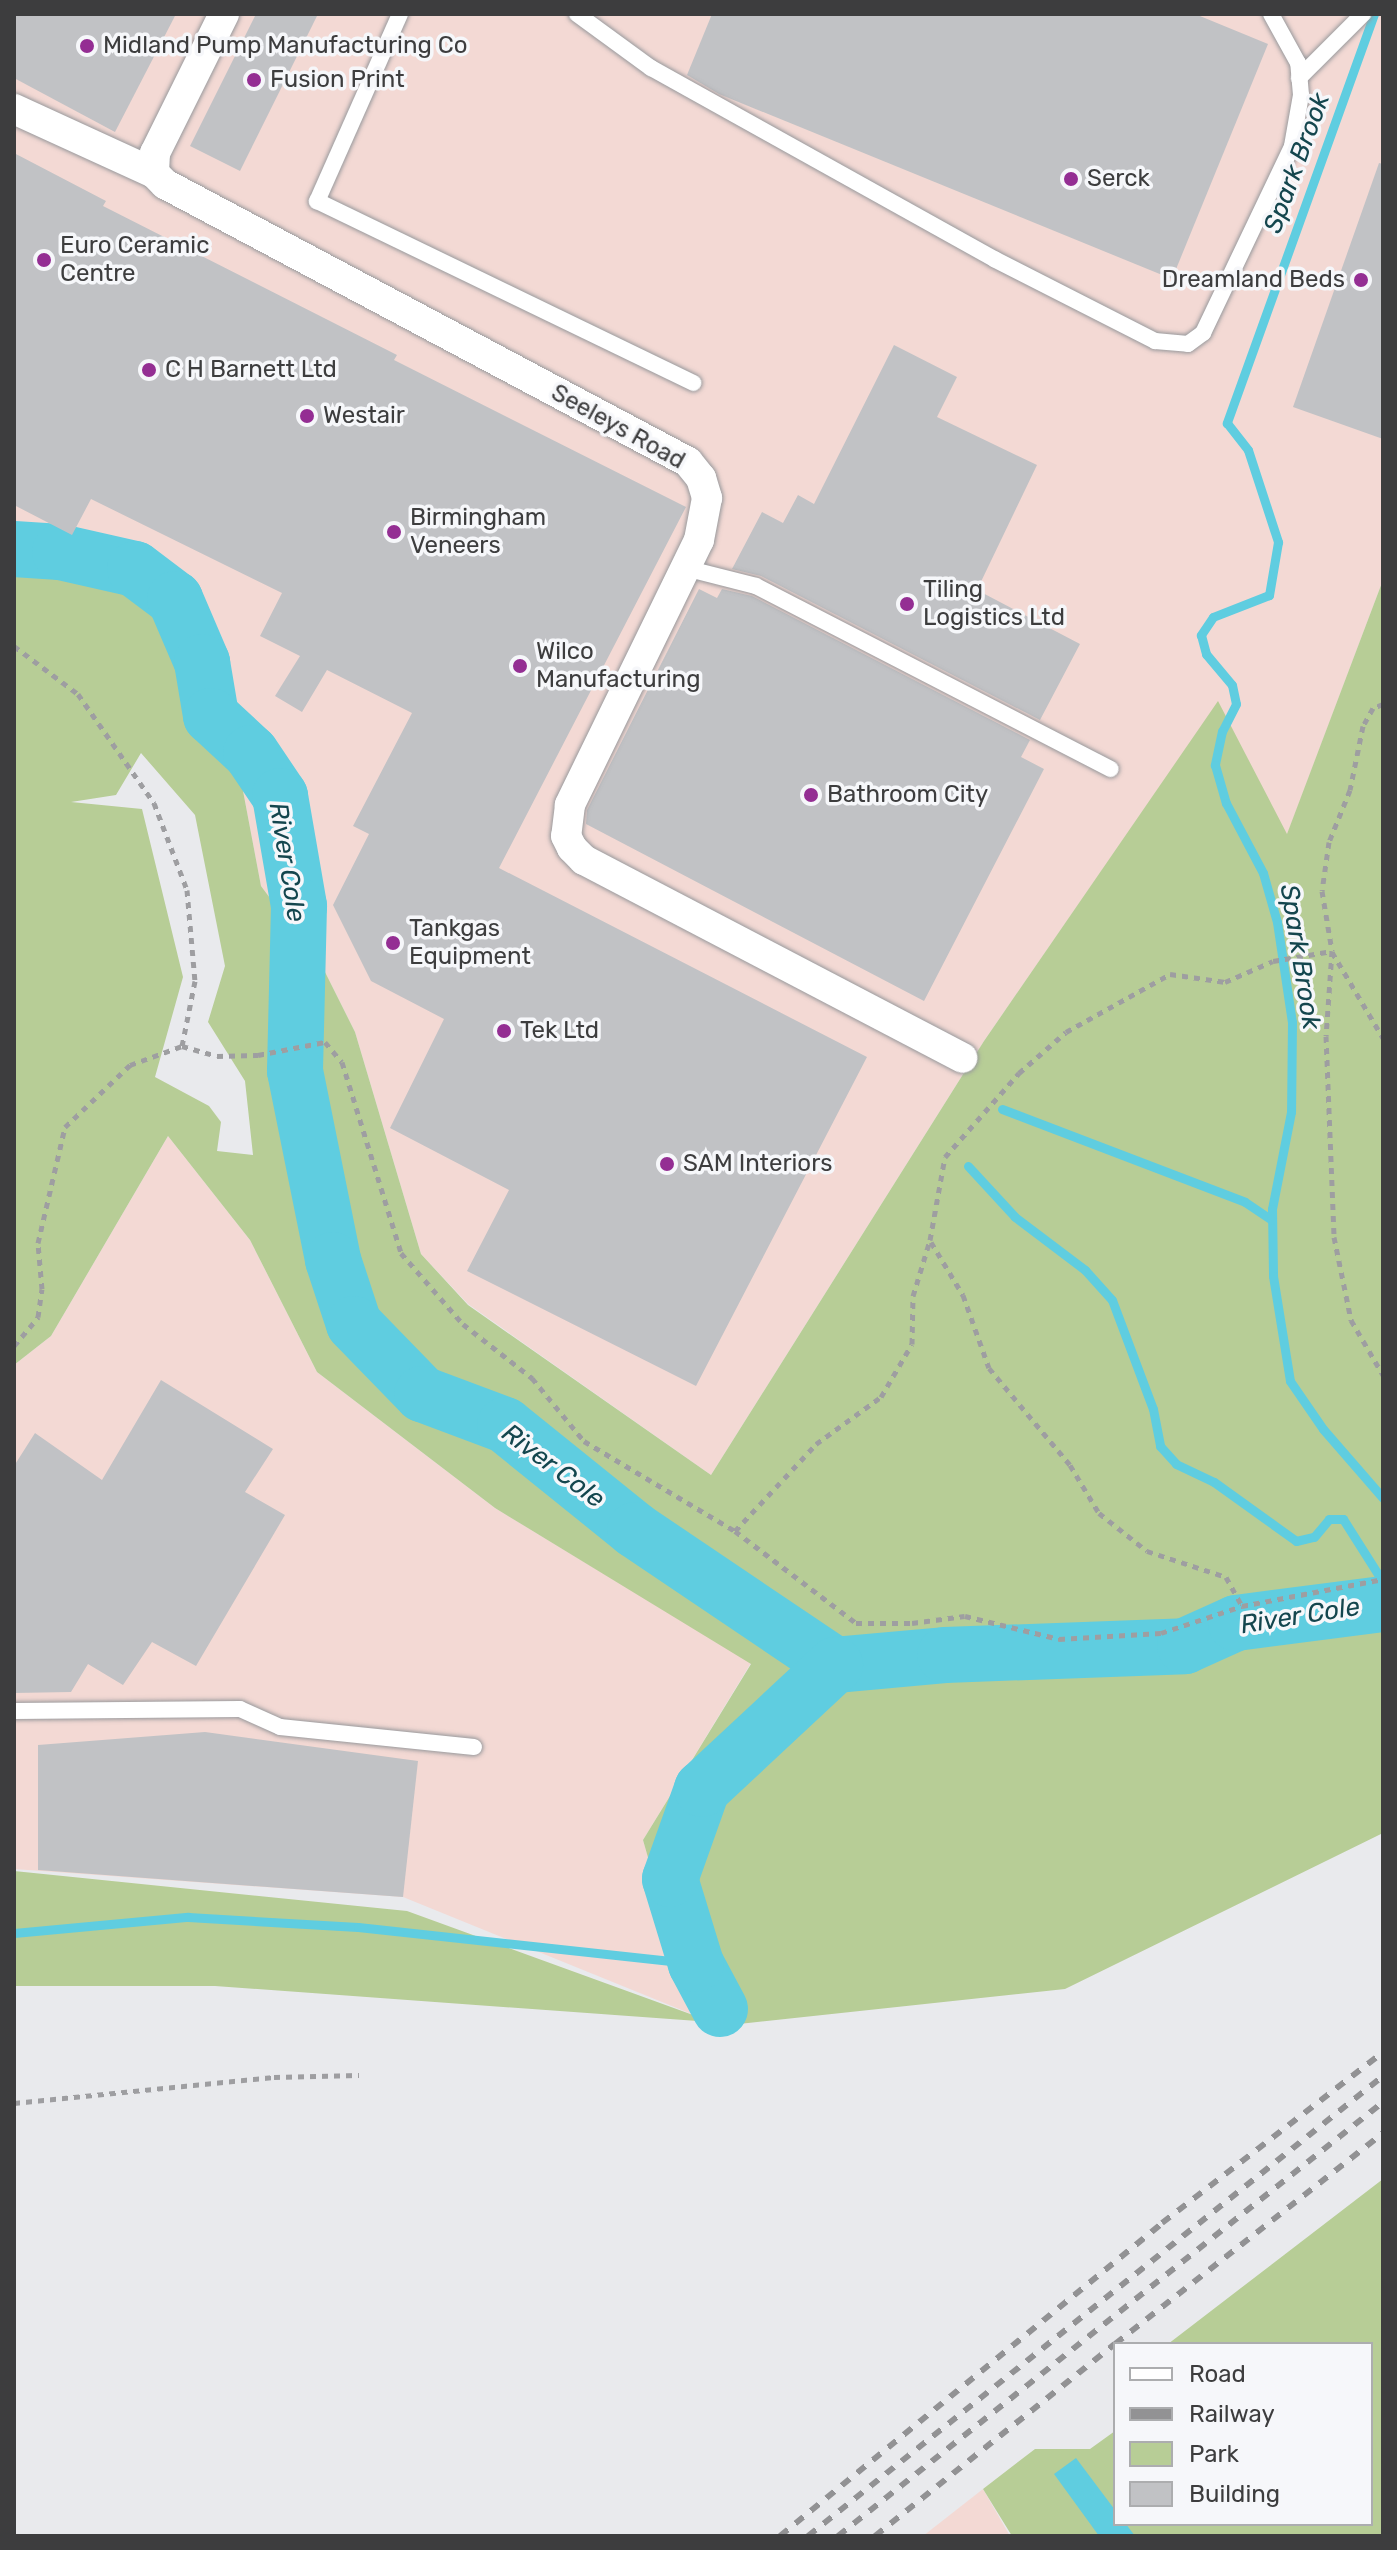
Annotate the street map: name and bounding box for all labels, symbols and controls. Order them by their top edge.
place label: Midland Pump Manufacturing Co [103,32,467,60]
marker: Midland Pump Manufacturing Co [78,37,96,55]
place label: Fusion Print [270,66,405,94]
marker: Fusion Print [245,71,263,89]
water label: Spark Brook [1257,89,1337,237]
place label: Serck [1087,165,1150,193]
marker: Serck [1062,170,1080,188]
place label: Euro Ceramic Centre [60,232,209,288]
marker: Euro Ceramic Centre [35,251,53,269]
place label: Dreamland Beds [1162,266,1345,294]
marker: Dreamland Beds [1352,271,1370,289]
place label: C H Barnett Ltd [165,356,337,384]
marker: C H Barnett Ltd [140,361,158,379]
street label: Seeleys Road [546,378,690,476]
place label: Westair [323,402,405,430]
marker: Westair [298,407,316,425]
place label: Birmingham Veneers [410,504,546,560]
marker: Birmingham Veneers [385,523,403,541]
place label: Tiling Logistics Ltd [923,576,1065,632]
marker: Tiling Logistics Ltd [898,595,916,613]
place label: Wilco Manufacturing [536,638,700,694]
marker: Wilco Manufacturing [511,657,529,675]
place label: Bathroom City [827,781,988,809]
marker: Bathroom City [802,786,820,804]
water label: River Cole [262,800,312,924]
water label: Spark Brook [1273,882,1327,1032]
place label: Tankgas Equipment [409,915,531,971]
marker: Tankgas Equipment [384,934,402,952]
place label: Tek Ltd [520,1017,599,1045]
marker: Tek Ltd [495,1022,513,1040]
place label: SAM Interiors [683,1150,833,1178]
marker: SAM Interiors [658,1155,676,1173]
water label: River Cole [495,1417,611,1515]
water label: River Cole [1238,1591,1362,1641]
legend [1113,2342,1373,2526]
text: Road [1189,2360,1246,2388]
text: Railway [1189,2400,1275,2428]
text: Park [1189,2440,1239,2468]
text: Building [1189,2480,1280,2508]

